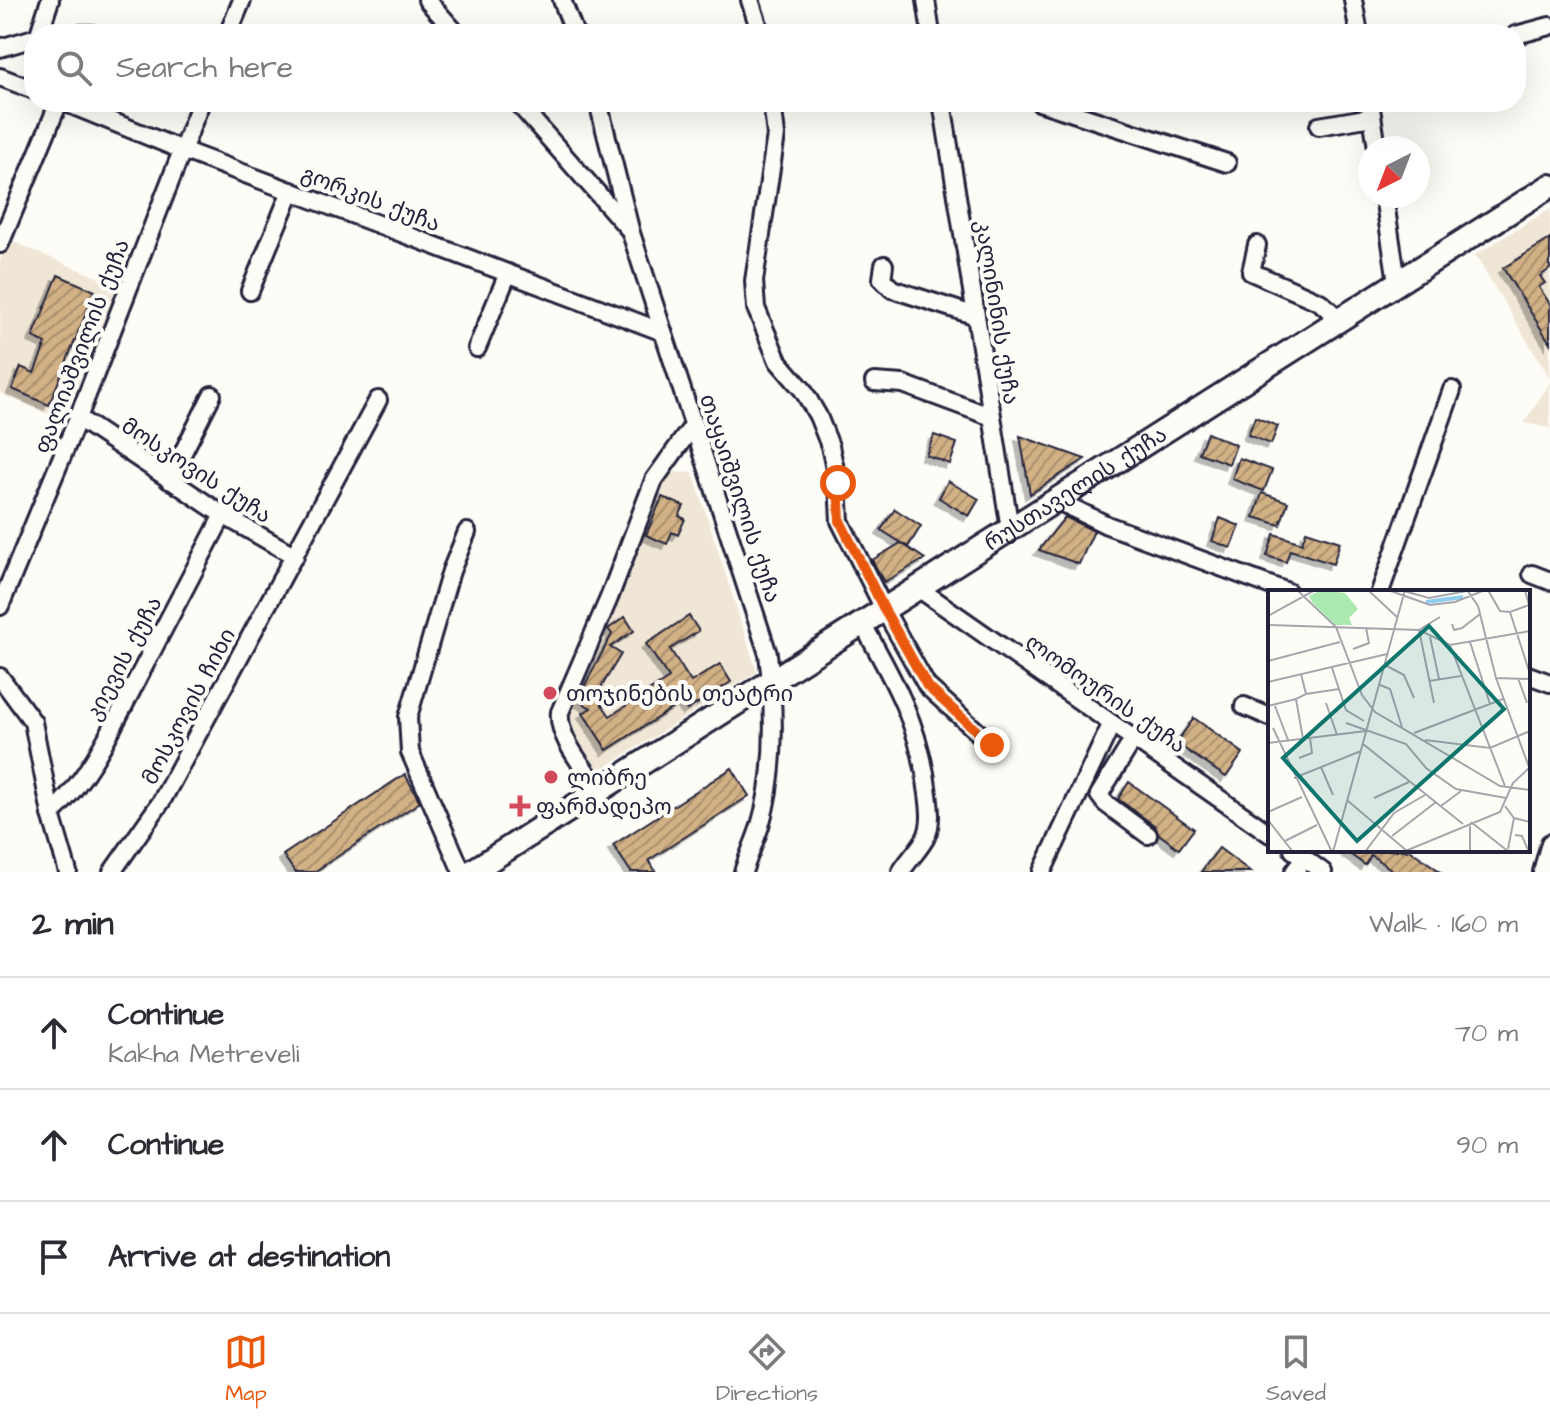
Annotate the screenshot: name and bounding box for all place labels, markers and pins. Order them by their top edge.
place label: თოჯინების თეატრი [566,679,793,710]
marker: თოჯინების თეატრი [541,684,559,702]
place label: ლიბრე [567,763,647,794]
marker: ლიბრე [542,768,560,786]
place label: ფარმადეპო [536,792,672,823]
marker: ფარმადეპო [511,797,529,815]

